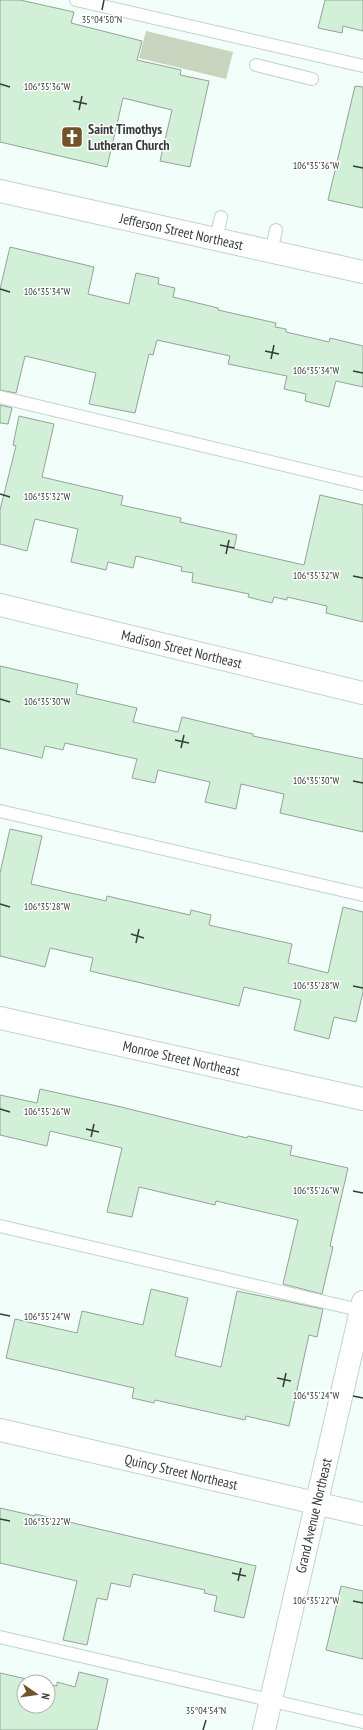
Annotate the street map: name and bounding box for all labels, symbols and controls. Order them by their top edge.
text: 35°04'50"N [82,13,122,26]
text: 106°35'36"W [24,80,71,93]
place label: Saint Timothys Lutheran Church [88,120,170,154]
church icon: Saint Timothys Lutheran Church [59,124,85,150]
text: 106°35'36"W [293,159,340,172]
street label: Jefferson Street Northeast [117,209,245,254]
text: 106°35'34"W [24,285,71,298]
text: 106°35'34"W [293,364,340,377]
text: 106°35'32"W [24,490,71,503]
text: 106°35'32"W [293,569,340,582]
street label: Madison Street Northeast [120,626,244,672]
text: 106°35'30"W [24,695,71,708]
text: 106°35'30"W [293,774,340,787]
text: 106°35'28"W [24,900,71,913]
text: 106°35'28"W [293,979,340,992]
street label: Monroe Street Northeast [121,1037,242,1080]
text: 106°35'26"W [24,1105,71,1118]
text: 106°35'26"W [293,1184,340,1197]
text: 106°35'24"W [24,1310,71,1323]
text: 106°35'24"W [293,1389,340,1402]
street label: Quincy Street Northeast [123,1450,240,1494]
street label: Grand Avenue Northeast [292,1456,336,1575]
text: 106°35'22"W [24,1515,71,1528]
text: 106°35'22"W [293,1594,340,1607]
north arrow [16,1674,56,1714]
text: N [38,1692,53,1701]
text: 35°04'54"N [186,1704,226,1717]

